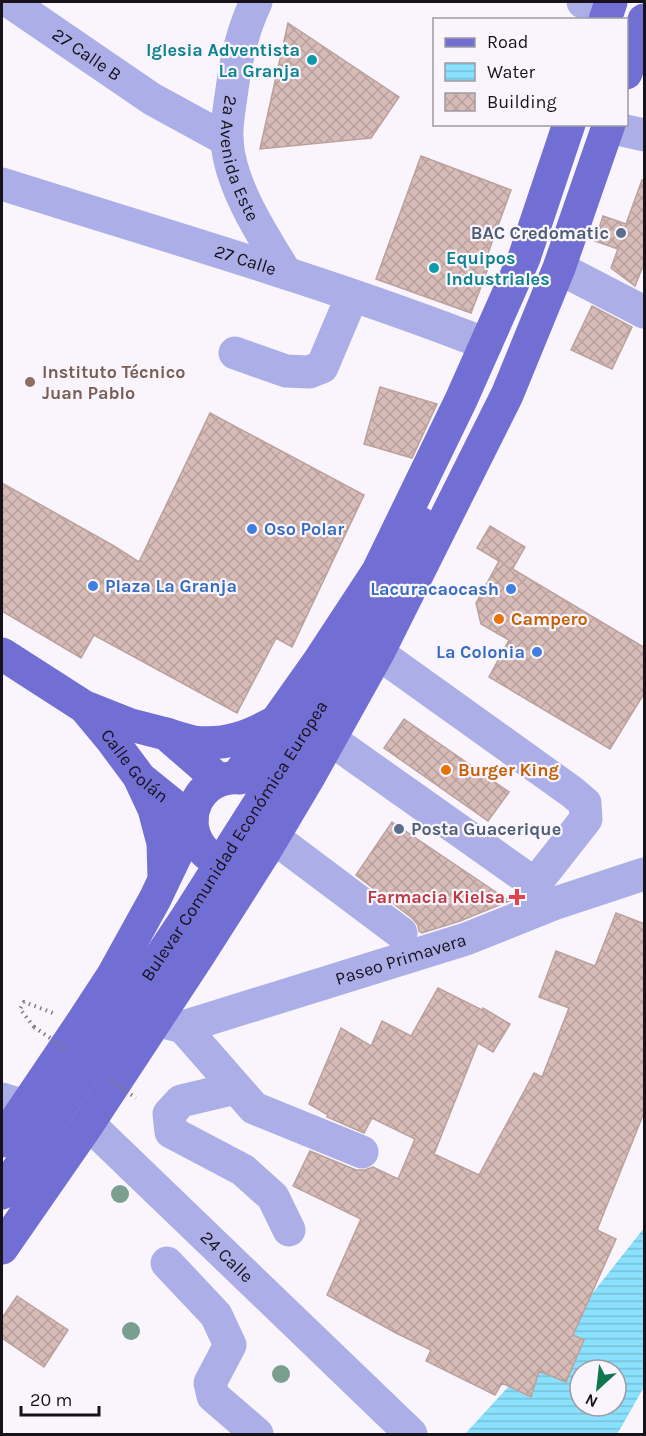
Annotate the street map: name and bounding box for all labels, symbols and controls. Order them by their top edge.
legend [433,18,628,126]
street label: 27 Calle B [48,23,126,86]
text: Road [487,31,528,53]
place label: Iglesia Adventista La Granja [146,39,300,82]
marker: Iglesia Adventista La Granja [305,53,319,67]
text: Water [487,61,535,83]
text: Building [487,91,557,113]
street label: 2a Avenida Este [216,94,264,225]
place label: BAC Credomatic [471,222,609,244]
marker: BAC Credomatic [614,226,628,240]
street label: 27 Calle [212,240,279,280]
place label: Equipos Industriales [446,247,550,290]
marker: Equipos Industriales [427,261,441,275]
place label: Instituto Técnico Juan Pablo [42,361,185,404]
marker: Instituto Técnico Juan Pablo [23,375,37,389]
place label: Oso Polar [264,518,344,540]
marker: Oso Polar [245,522,259,536]
place label: Plaza La Granja [105,575,237,597]
place label: Lacuracaocash [370,578,499,600]
marker: Plaza La Granja [86,579,100,593]
marker: Lacuracaocash [504,582,518,596]
place label: Campero [511,608,588,630]
marker: Campero [492,612,506,626]
place label: La Colonia [436,641,525,663]
marker: La Colonia [530,645,544,659]
street label: Bulevar Comunidad Económica Europea [136,696,333,985]
street label: Calle Golán [96,724,173,807]
place label: Burger King [458,759,559,781]
marker: Burger King [439,763,453,777]
place label: Posta Guacerique [411,818,561,840]
marker: Posta Guacerique [392,822,406,836]
place label: Farmacia Kielsa [367,886,505,908]
marker: Farmacia Kielsa [510,890,524,904]
street label: Paseo Primavera [333,929,469,990]
street label: 24 Calle [196,1226,258,1287]
north arrow [568,1358,628,1418]
scale bar [21,1379,99,1417]
text: 20 m [30,1389,72,1411]
text: N [582,1390,601,1412]

